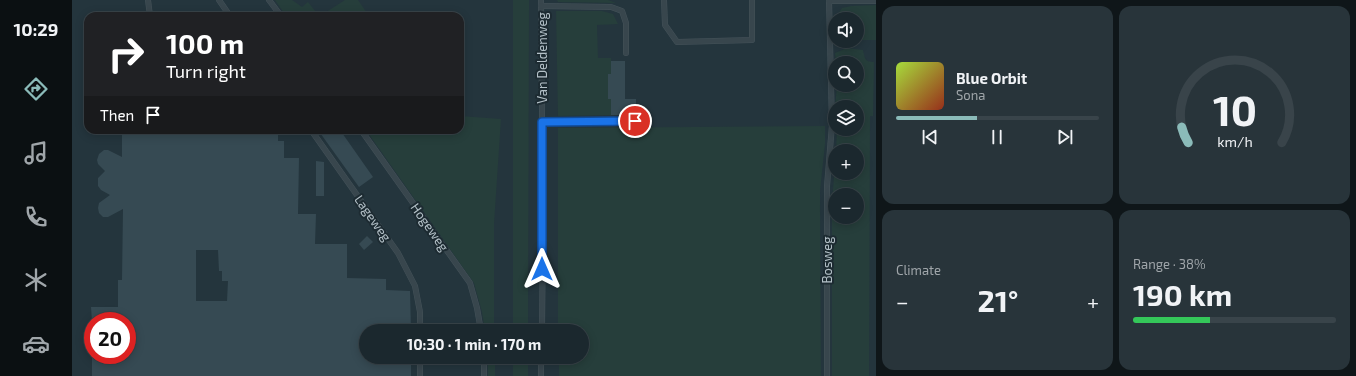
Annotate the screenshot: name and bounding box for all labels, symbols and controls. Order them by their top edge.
street label: Van Deldenweg [534,12,550,104]
map controls [828,12,864,224]
button: sound [828,12,864,48]
text: 10:29 [14,18,58,40]
text: 100 m [166,26,244,60]
icon: right [100,28,152,80]
button: search [828,56,864,92]
text: Turn right [166,60,246,82]
text: Blue Orbit [956,69,1027,87]
icon: directions [22,75,50,103]
text: 10 [1212,84,1257,134]
text: Sona [956,87,985,103]
button: layers [828,100,864,136]
icon: arrive [142,104,164,126]
pin [618,104,652,138]
text: Then [100,106,134,124]
icon: arrive [624,110,646,132]
icon: previous [919,126,941,148]
icon: pause [986,126,1008,148]
icon: next [1054,126,1076,148]
text: km/h [1217,132,1252,149]
icon: music [22,139,50,167]
button: + [828,144,864,180]
button: − [828,188,864,224]
street label: Lageweg [351,192,395,244]
street label: Hogeweg [408,200,452,254]
icon: phone [22,203,50,231]
street label: Bosweg [819,237,835,283]
position arrow [521,248,563,290]
text: Range · 38% [1133,256,1206,272]
text: Climate [896,262,941,278]
icon: climate [22,266,50,294]
text: 190 km [1133,276,1232,312]
text: 21° [978,282,1018,318]
text: − [896,288,909,314]
text: + [1087,288,1099,314]
speed limit sign: 20 [84,312,136,364]
icon: car [22,330,50,358]
text: 10:30 · 1 min · 170 m [407,335,541,353]

